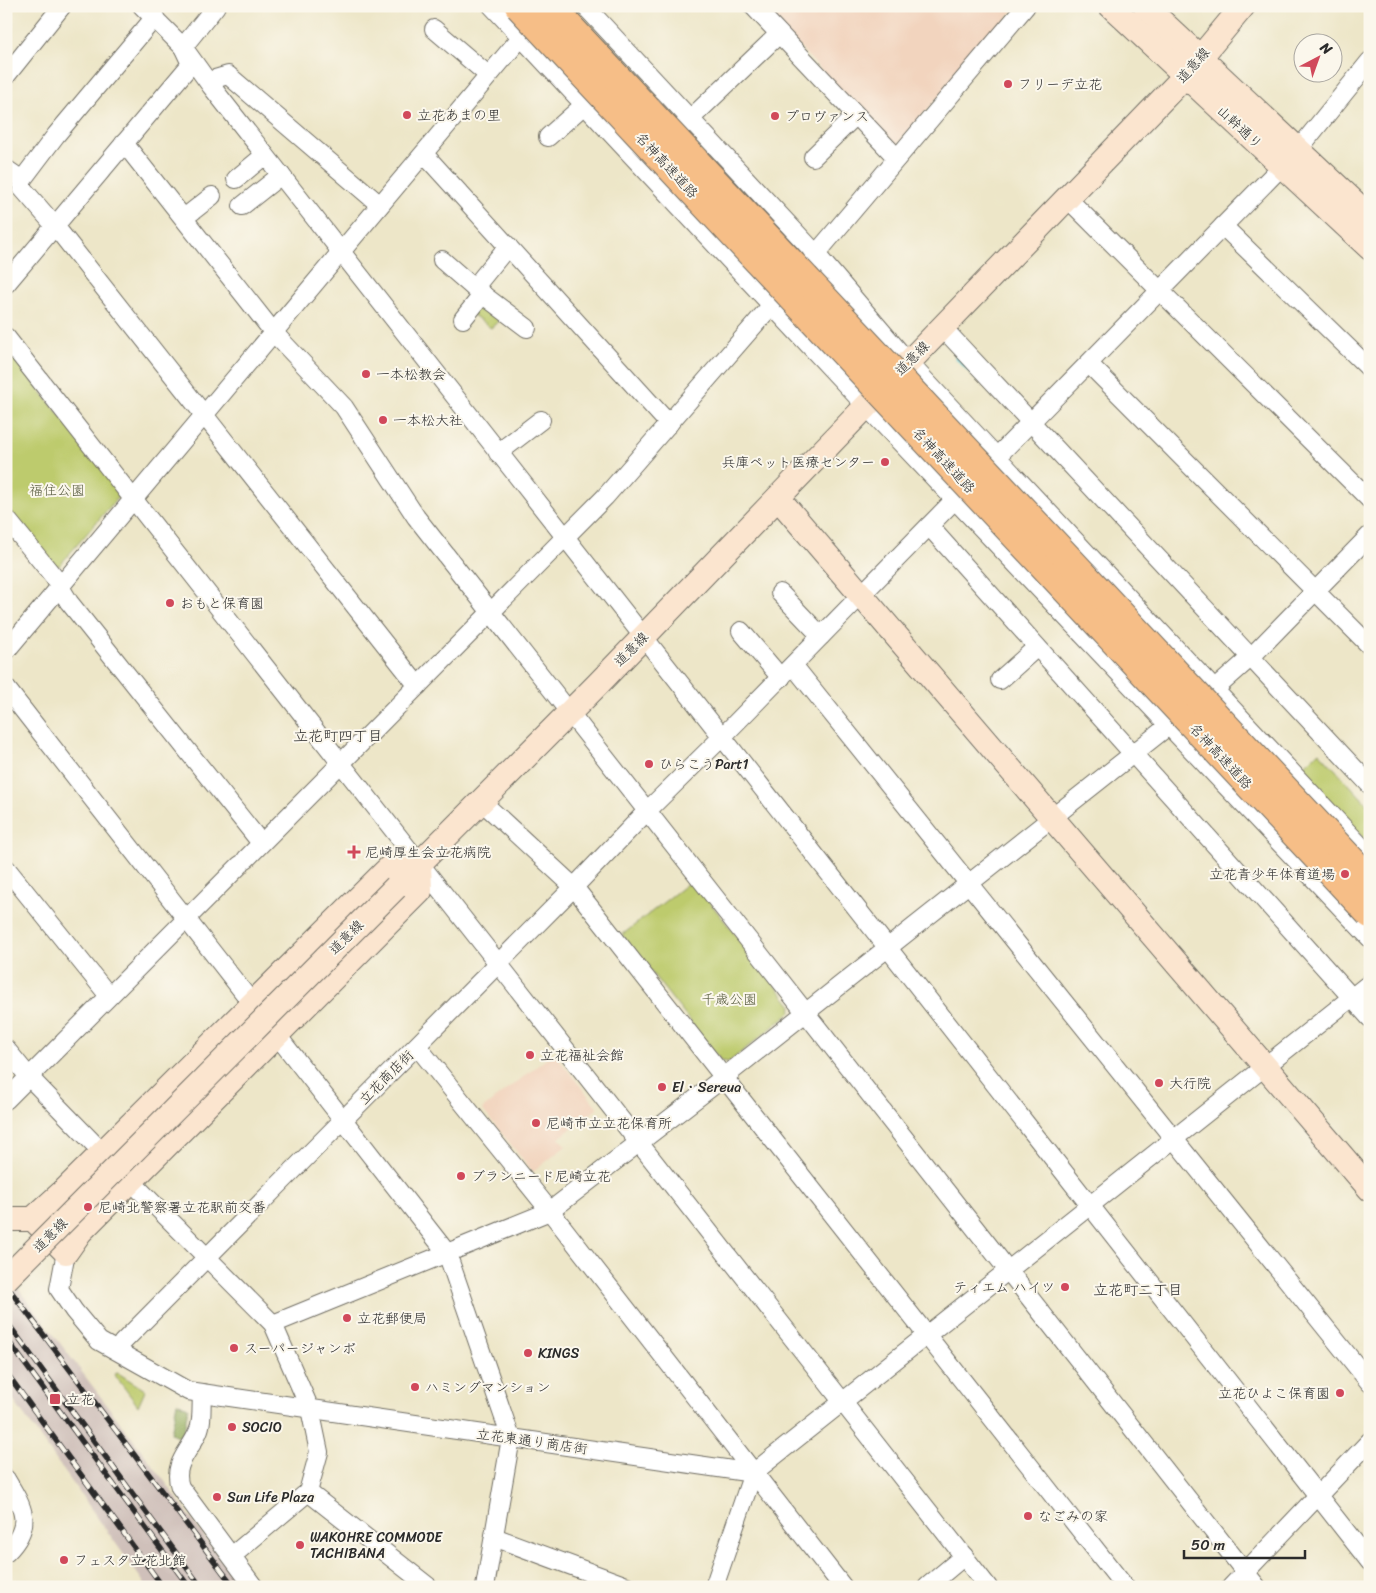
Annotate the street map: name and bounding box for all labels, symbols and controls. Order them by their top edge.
north arrow [1294,32,1344,82]
text: N [1314,35,1338,61]
street label: 道意線 [1170,41,1217,89]
place label: フリーデ立花 [1018,72,1102,97]
marker: フリーデ立花 [1002,78,1014,90]
street label: 山幹通り [1211,99,1269,156]
place label: 立花あまの里 [417,103,501,128]
place label: プロヴァンス [785,104,869,129]
marker: 立花あまの里 [401,109,413,121]
marker: プロヴァンス [769,110,781,122]
street label: 名神高速道路 [629,126,704,205]
street label: 道意線 [889,335,936,382]
place label: 一本松教会 [376,362,446,387]
marker: 一本松教会 [360,368,372,380]
place label: 一本松大社 [393,408,463,433]
marker: 一本松大社 [377,414,389,426]
street label: 名神高速道路 [906,421,981,500]
place label: 兵庫ペット医療センター [722,450,875,475]
marker: 兵庫ペット医療センター [879,456,891,468]
park label: 福住公園 [29,478,85,503]
place label: おもと保育園 [180,591,264,616]
marker: おもと保育園 [164,597,176,609]
street label: 道意線 [608,626,655,673]
street label: 名神高速道路 [1183,717,1258,796]
district label: 立花町四丁目 [293,723,383,749]
place label: ひらこうPart1 [659,752,748,777]
marker: ひらこうPart1 [643,758,655,770]
place label: 尼崎厚生会立花病院 [365,840,491,865]
marker: 尼崎厚生会立花病院 [347,845,361,859]
place label: 立花青少年体育道場 [1209,862,1335,887]
marker: 立花青少年体育道場 [1339,868,1351,880]
street label: 道意線 [323,914,370,961]
park label: 千歳公園 [701,987,757,1012]
place label: 立花福祉会館 [540,1043,624,1068]
street label: 立花商店街 [353,1044,420,1111]
marker: 立花福祉会館 [524,1049,536,1061]
place label: 大行院 [1169,1071,1211,1096]
place label: El・Sereua [672,1075,741,1100]
marker: 大行院 [1153,1077,1165,1089]
marker: El・Sereua [656,1081,668,1093]
place label: 尼崎市立立花保育所 [546,1111,672,1136]
marker: 尼崎市立立花保育所 [530,1117,542,1129]
place label: ブランニード尼崎立花 [471,1164,611,1189]
marker: ブランニード尼崎立花 [455,1170,467,1182]
place label: 尼崎北警察署立花駅前交番 [98,1195,266,1220]
marker: 尼崎北警察署立花駅前交番 [82,1201,94,1213]
street label: 道意線 [27,1212,74,1259]
place label: ティエム ハイツ [953,1275,1055,1300]
district label: 立花町二丁目 [1093,1277,1183,1303]
marker: ティエム ハイツ [1059,1281,1071,1293]
place label: 立花郵便局 [357,1306,427,1331]
marker: 立花郵便局 [341,1312,353,1324]
place label: スーパージャンボ [244,1336,356,1361]
place label: KINGS [538,1341,580,1366]
marker: スーパージャンボ [228,1342,240,1354]
marker: KINGS [522,1347,534,1359]
place label: ハミングマンション [425,1375,550,1400]
marker: ハミングマンション [409,1381,421,1393]
place label: 立花ひよこ保育園 [1218,1381,1330,1406]
place label: 立花 [66,1387,94,1412]
marker: 立花ひよこ保育園 [1334,1387,1346,1399]
marker: 立花 [48,1392,62,1406]
place label: SOCIO [242,1415,282,1440]
marker: SOCIO [226,1421,238,1433]
street label: 立花東通り商店街 [475,1421,589,1462]
place label: Sun Life Plaza [227,1485,315,1510]
marker: Sun Life Plaza [211,1491,223,1503]
place label: なごみの家 [1038,1504,1108,1529]
marker: なごみの家 [1022,1510,1034,1522]
place label: WAKOHRE COMMODE TACHIBANA [310,1525,443,1566]
scale bar [1184,1528,1305,1560]
text: 50 m [1191,1532,1226,1558]
marker: WAKOHRE COMMODE TACHIBANA [294,1539,306,1551]
place label: フェスタ立花北館 [74,1548,186,1573]
marker: フェスタ立花北館 [58,1554,70,1566]

